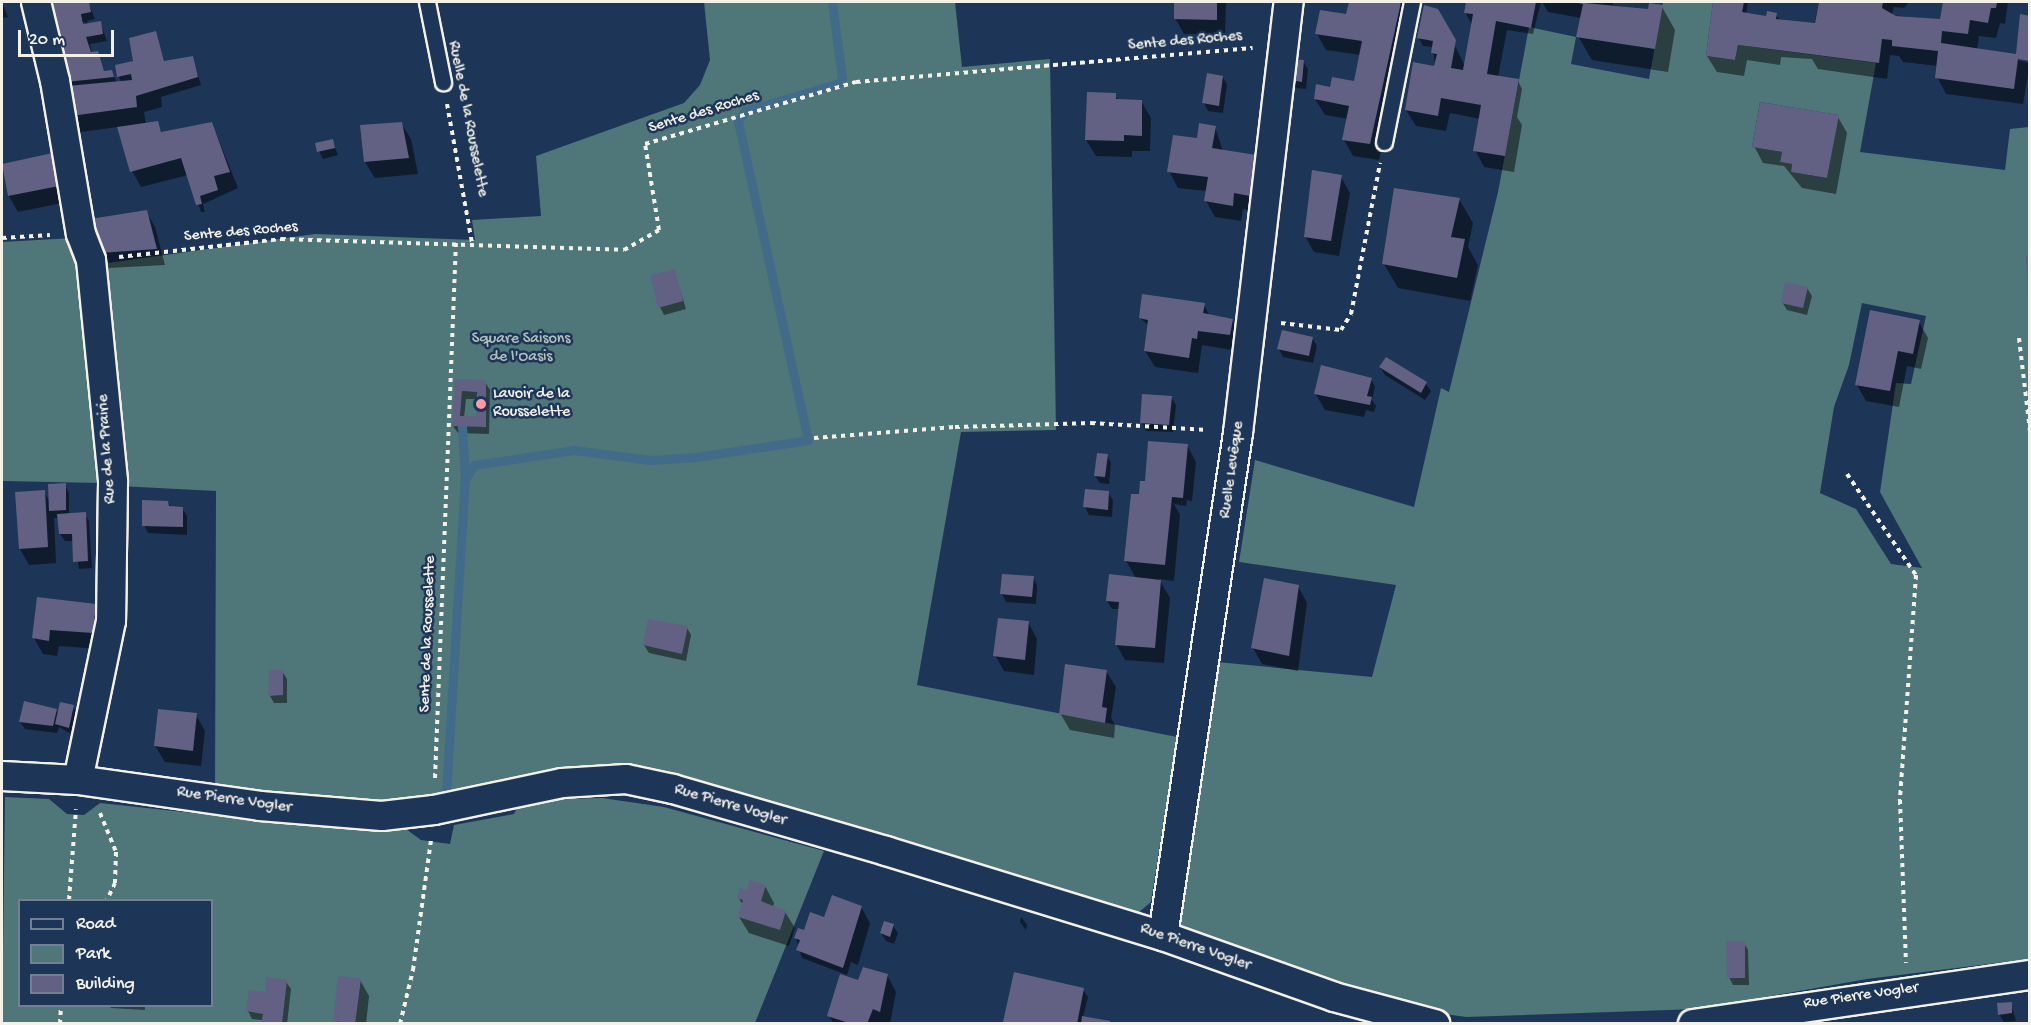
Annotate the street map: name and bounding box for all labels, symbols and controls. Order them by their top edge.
scale bar [21,18,117,56]
street label: Sente des Roches [1127,27,1243,57]
text: 20 m [29,30,65,51]
street label: Ruelle de la Rousselette [442,40,492,198]
street label: Sente des Roches [647,87,761,139]
street label: Sente des Roches [183,218,299,248]
park label: Square Saisons de l'Oasis [472,330,570,368]
place label: Lavoir de la Rousselette [493,385,570,423]
street label: Rue de la Prairie [95,394,121,504]
marker: Lavoir de la Rousselette [474,397,488,411]
street label: Ruelle Levêque [1217,420,1249,520]
street label: Sente de la Rousselette [417,555,441,713]
street label: Rue Pierre Vogler [672,781,788,831]
street label: Rue Pierre Vogler [175,783,293,819]
legend [18,899,213,1007]
text: Road [76,914,115,935]
street label: Rue Pierre Vogler [1137,920,1253,976]
text: Park [76,944,110,965]
text: Building [76,974,135,995]
street label: Rue Pierre Vogler [1802,979,1920,1015]

